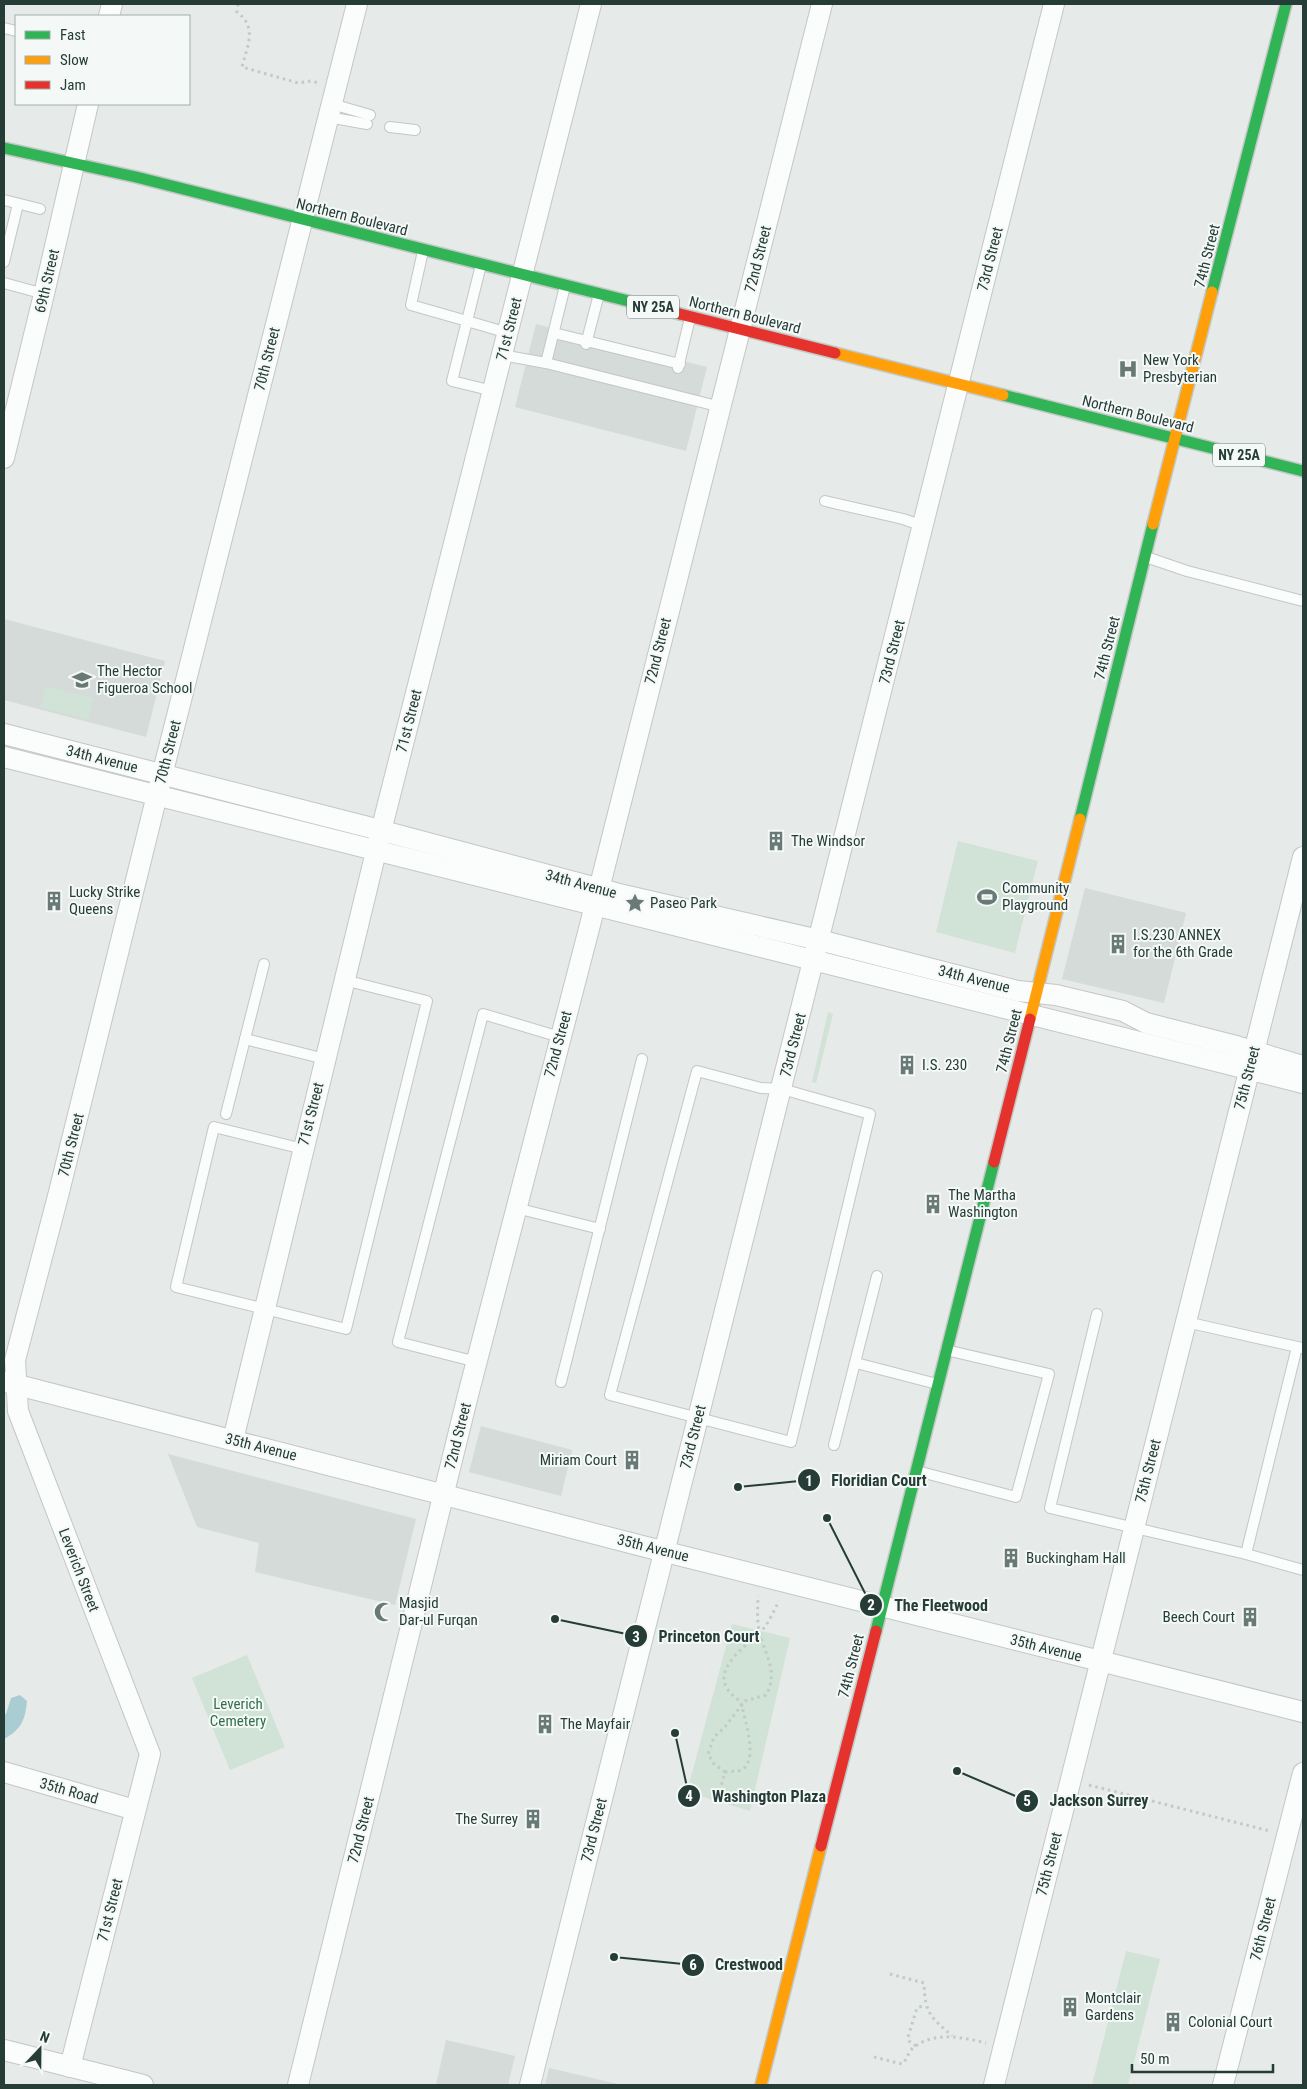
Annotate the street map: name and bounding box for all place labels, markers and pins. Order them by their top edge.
place label: New York Presbyterian [1143,351,1217,386]
hospital icon: New York Presbyterian [1117,358,1139,380]
place label: The Hector Figueroa School [97,662,192,697]
school or university icon: The Hector Figueroa School [71,669,93,691]
building icon: The Windsor [765,830,787,852]
place label: The Windsor [791,832,865,850]
place label: Community Playground [1002,879,1069,914]
place label: Lucky Strike Queens [69,883,140,918]
sports icon: Community Playground [976,886,998,908]
building icon: Lucky Strike Queens [43,890,65,912]
place icon: Paseo Park [624,892,646,914]
place label: Paseo Park [650,894,717,912]
place label: I.S.230 ANNEX for the 6th Grade [1133,926,1233,961]
building icon: I.S.230 ANNEX for the 6th Grade [1107,933,1129,955]
building icon: I.S. 230 [896,1054,918,1076]
place label: I.S. 230 [922,1056,967,1074]
place label: The Martha Washington [948,1186,1018,1221]
building icon: The Martha Washington [922,1193,944,1215]
building icon: Miriam Court [621,1449,643,1471]
place label: Miriam Court [540,1451,617,1469]
callout: Floridian Court [797,1465,937,1496]
building icon: Buckingham Hall [1000,1547,1022,1569]
place label: Buckingham Hall [1026,1549,1126,1567]
callout: The Fleetwood [859,1590,998,1621]
place label: Masjid Dar-ul Furqan [399,1594,478,1629]
mosque icon: Masjid Dar-ul Furqan [373,1601,395,1623]
building icon: Beech Court [1239,1606,1261,1628]
place label: Beech Court [1162,1608,1235,1626]
callout: Princeton Court [624,1621,770,1652]
building icon: The Mayfair [534,1713,556,1735]
place label: The Mayfair [560,1715,631,1733]
callout: Washington Plaza [677,1781,836,1812]
callout: Jackson Surrey [1014,1785,1158,1816]
building icon: The Surrey [522,1808,544,1830]
place label: The Surrey [455,1810,518,1828]
callout: Crestwood [680,1949,793,1980]
place label: Montclair Gardens [1085,1989,1142,2024]
building icon: Montclair Gardens [1059,1996,1081,2018]
building icon: Colonial Court [1162,2011,1184,2033]
place label: Colonial Court [1188,2013,1272,2031]

